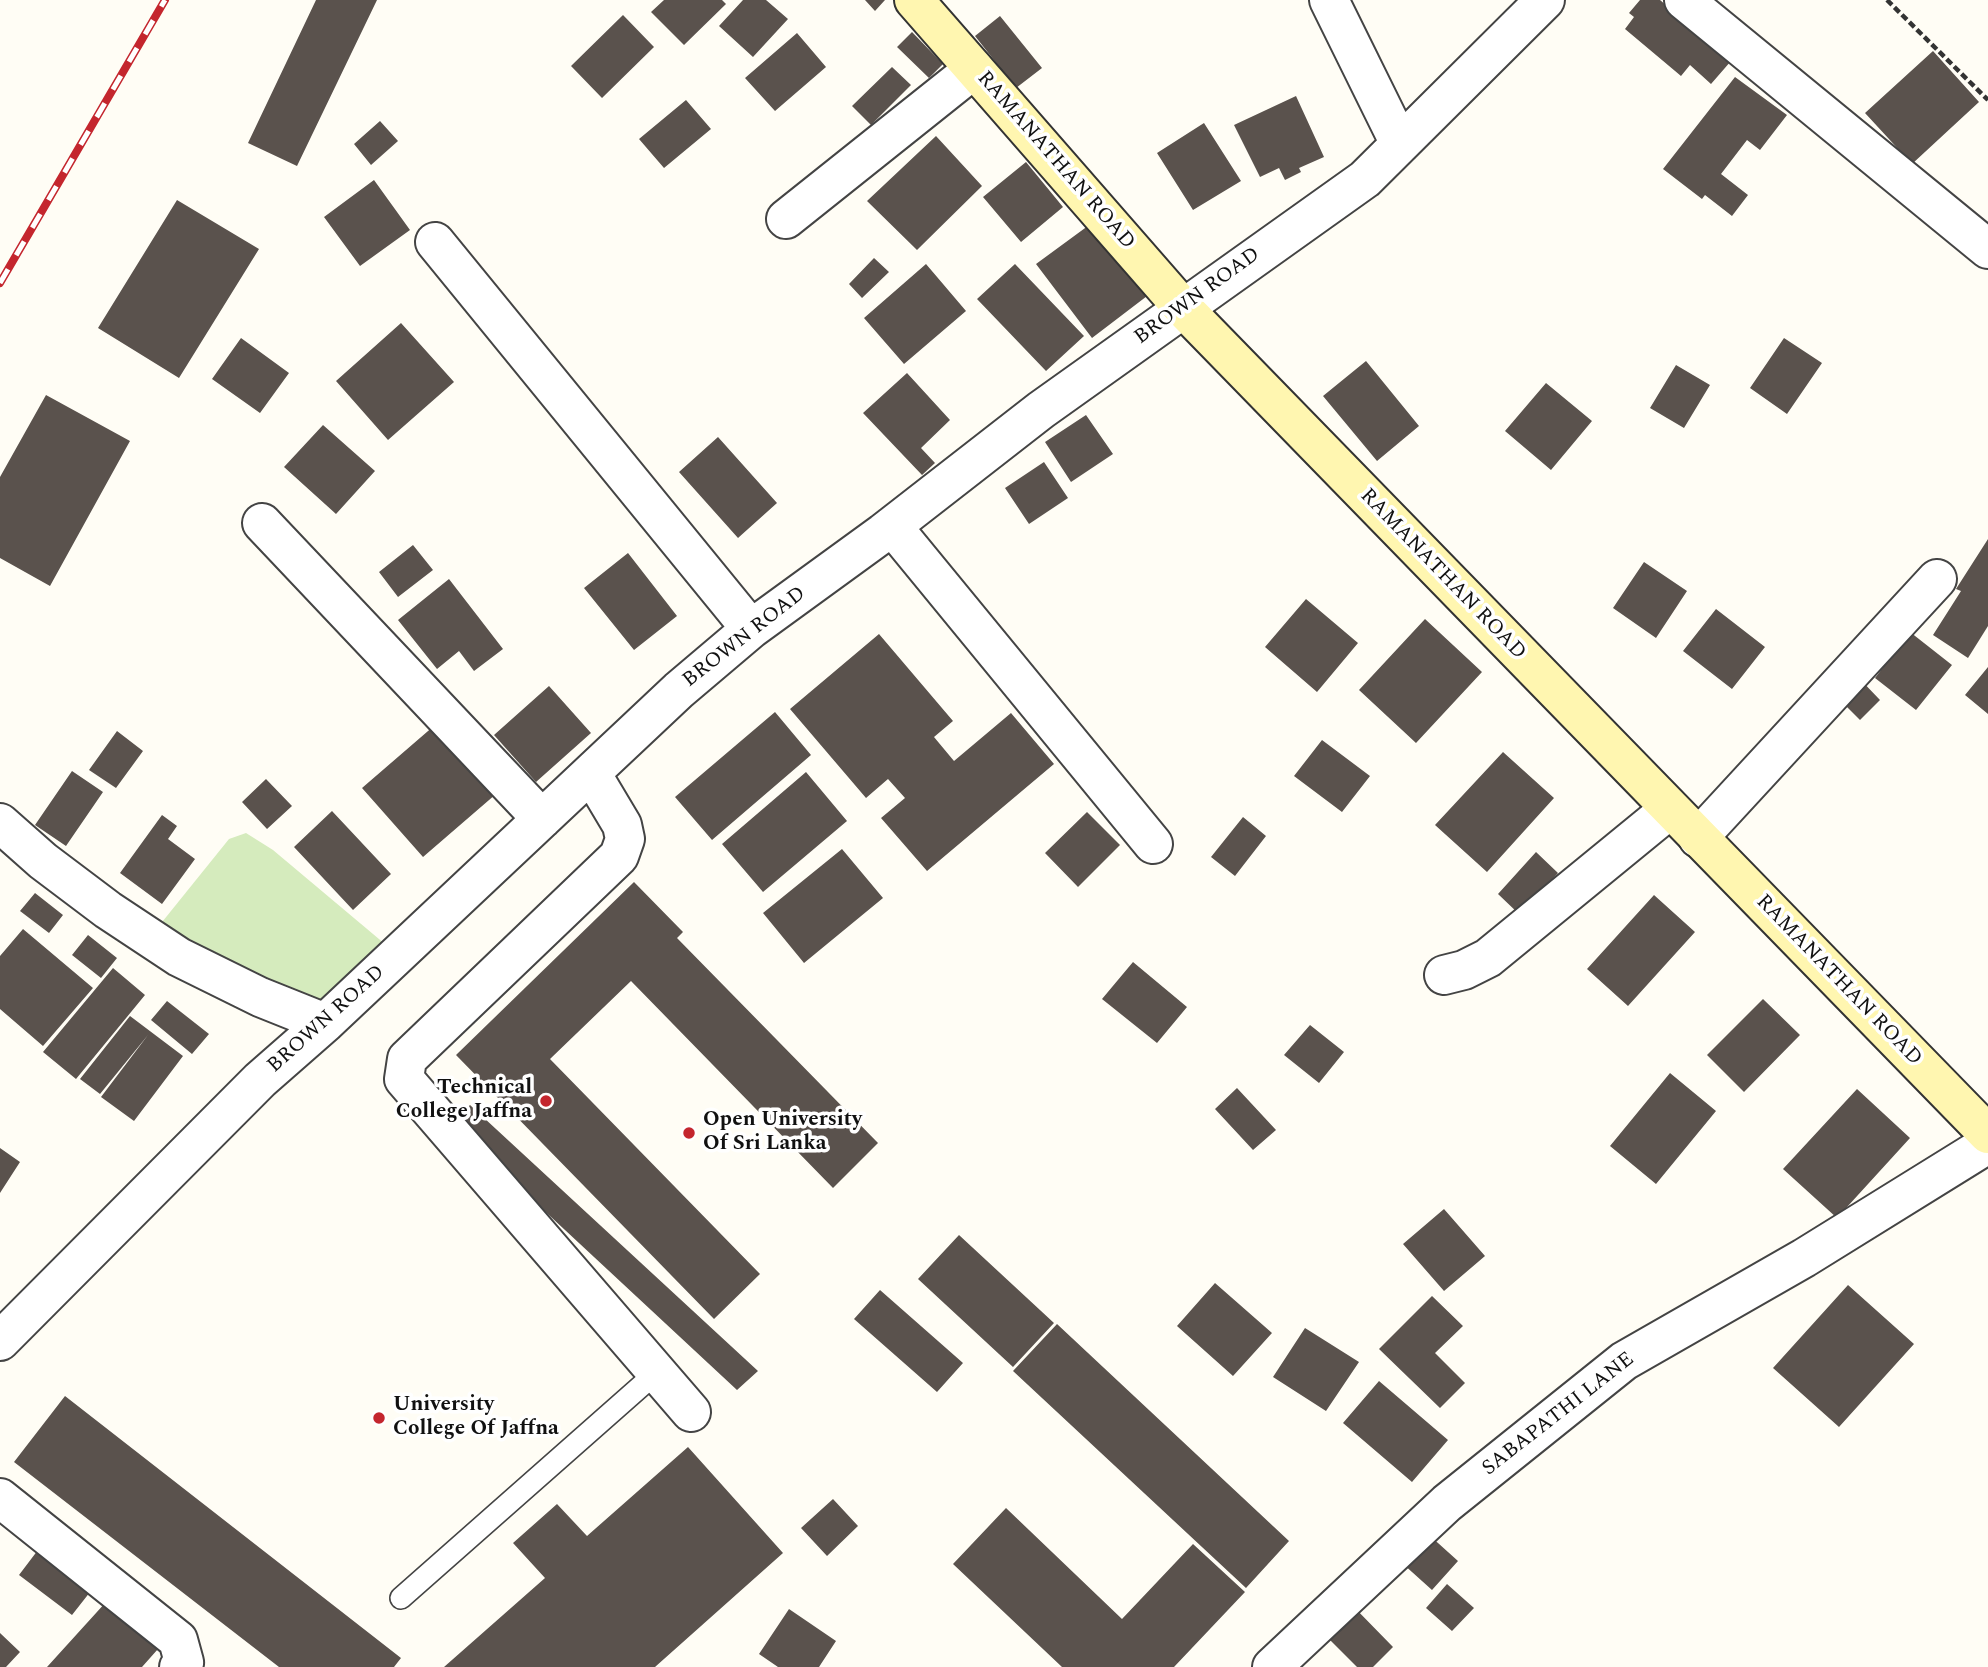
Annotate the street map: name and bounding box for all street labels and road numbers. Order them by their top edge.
street label: RAMANATHAN ROAD [971,67,1139,255]
street label: BROWN ROAD [1130,243,1266,351]
street label: RAMANATHAN ROAD [1354,484,1530,666]
street label: BROWN ROAD [679,582,811,694]
street label: RAMANATHAN ROAD [1750,890,1926,1072]
street label: BROWN ROAD [263,961,391,1079]
street label: SABAPATHI LANE [1478,1348,1640,1482]

